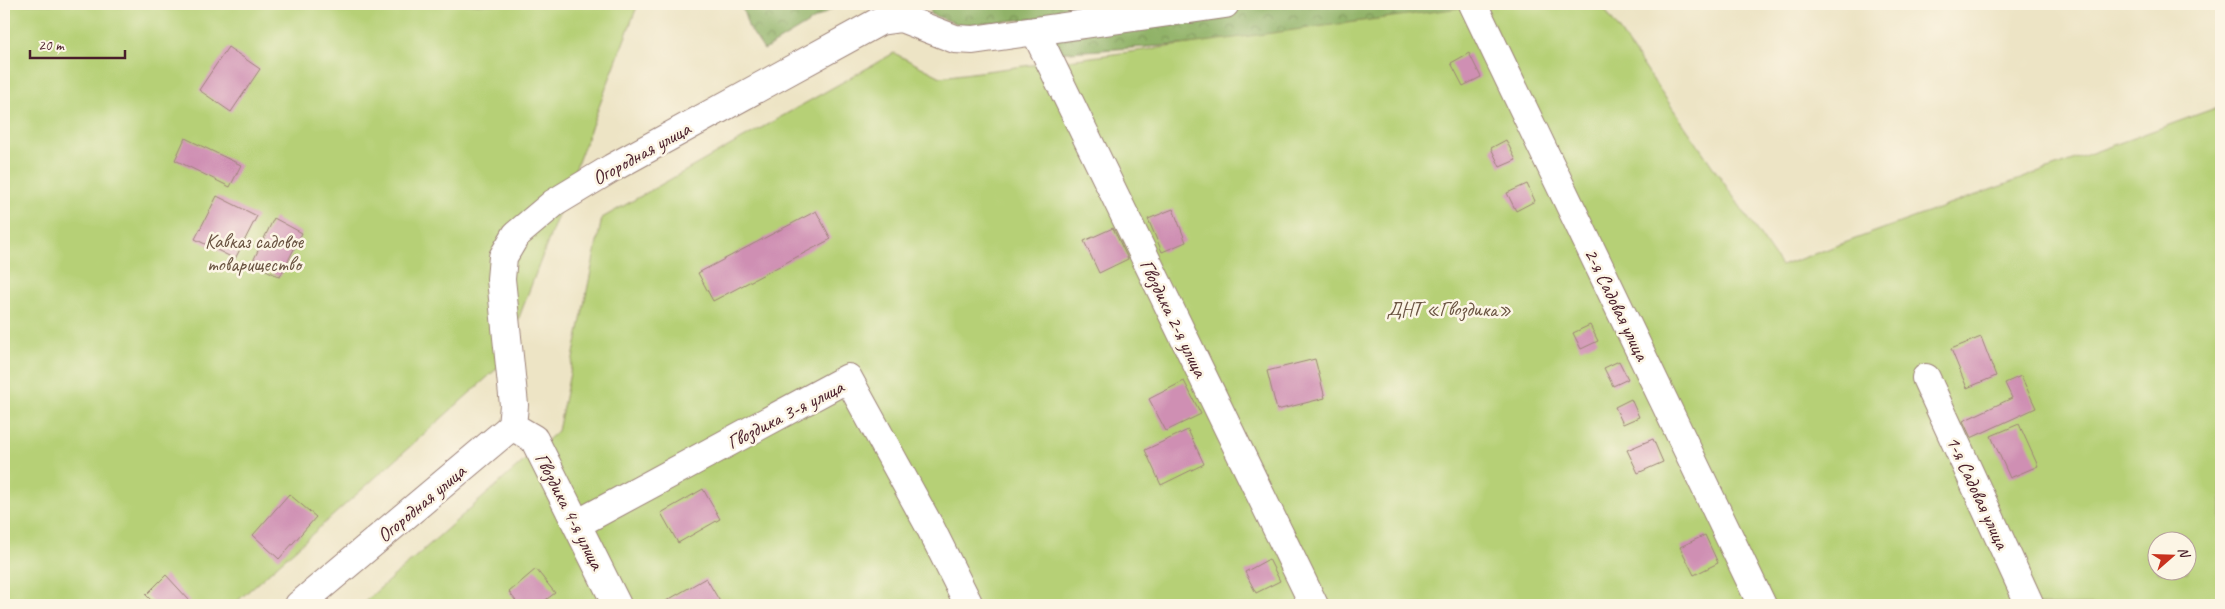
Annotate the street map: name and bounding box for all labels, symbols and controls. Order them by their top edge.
scale bar [30,28,125,60]
text: 20 m [38,36,65,55]
street label: Огородная улица [588,116,696,191]
park label: Кавказ садовое товарищество [205,229,305,277]
street label: 2-я Садовая улица [1579,244,1655,366]
street label: Гвоздика 2-я улица [1134,255,1213,382]
park label: ДНТ «Гвоздика» [1387,297,1511,322]
street label: Гвоздика 3-я улица [723,374,849,455]
street label: 1-я Садовая улица [1940,432,2015,555]
street label: Гвоздика 4-я улица [529,449,610,575]
street label: Огородная улица [372,458,472,548]
north arrow [2148,532,2198,582]
text: N [2174,545,2194,561]

